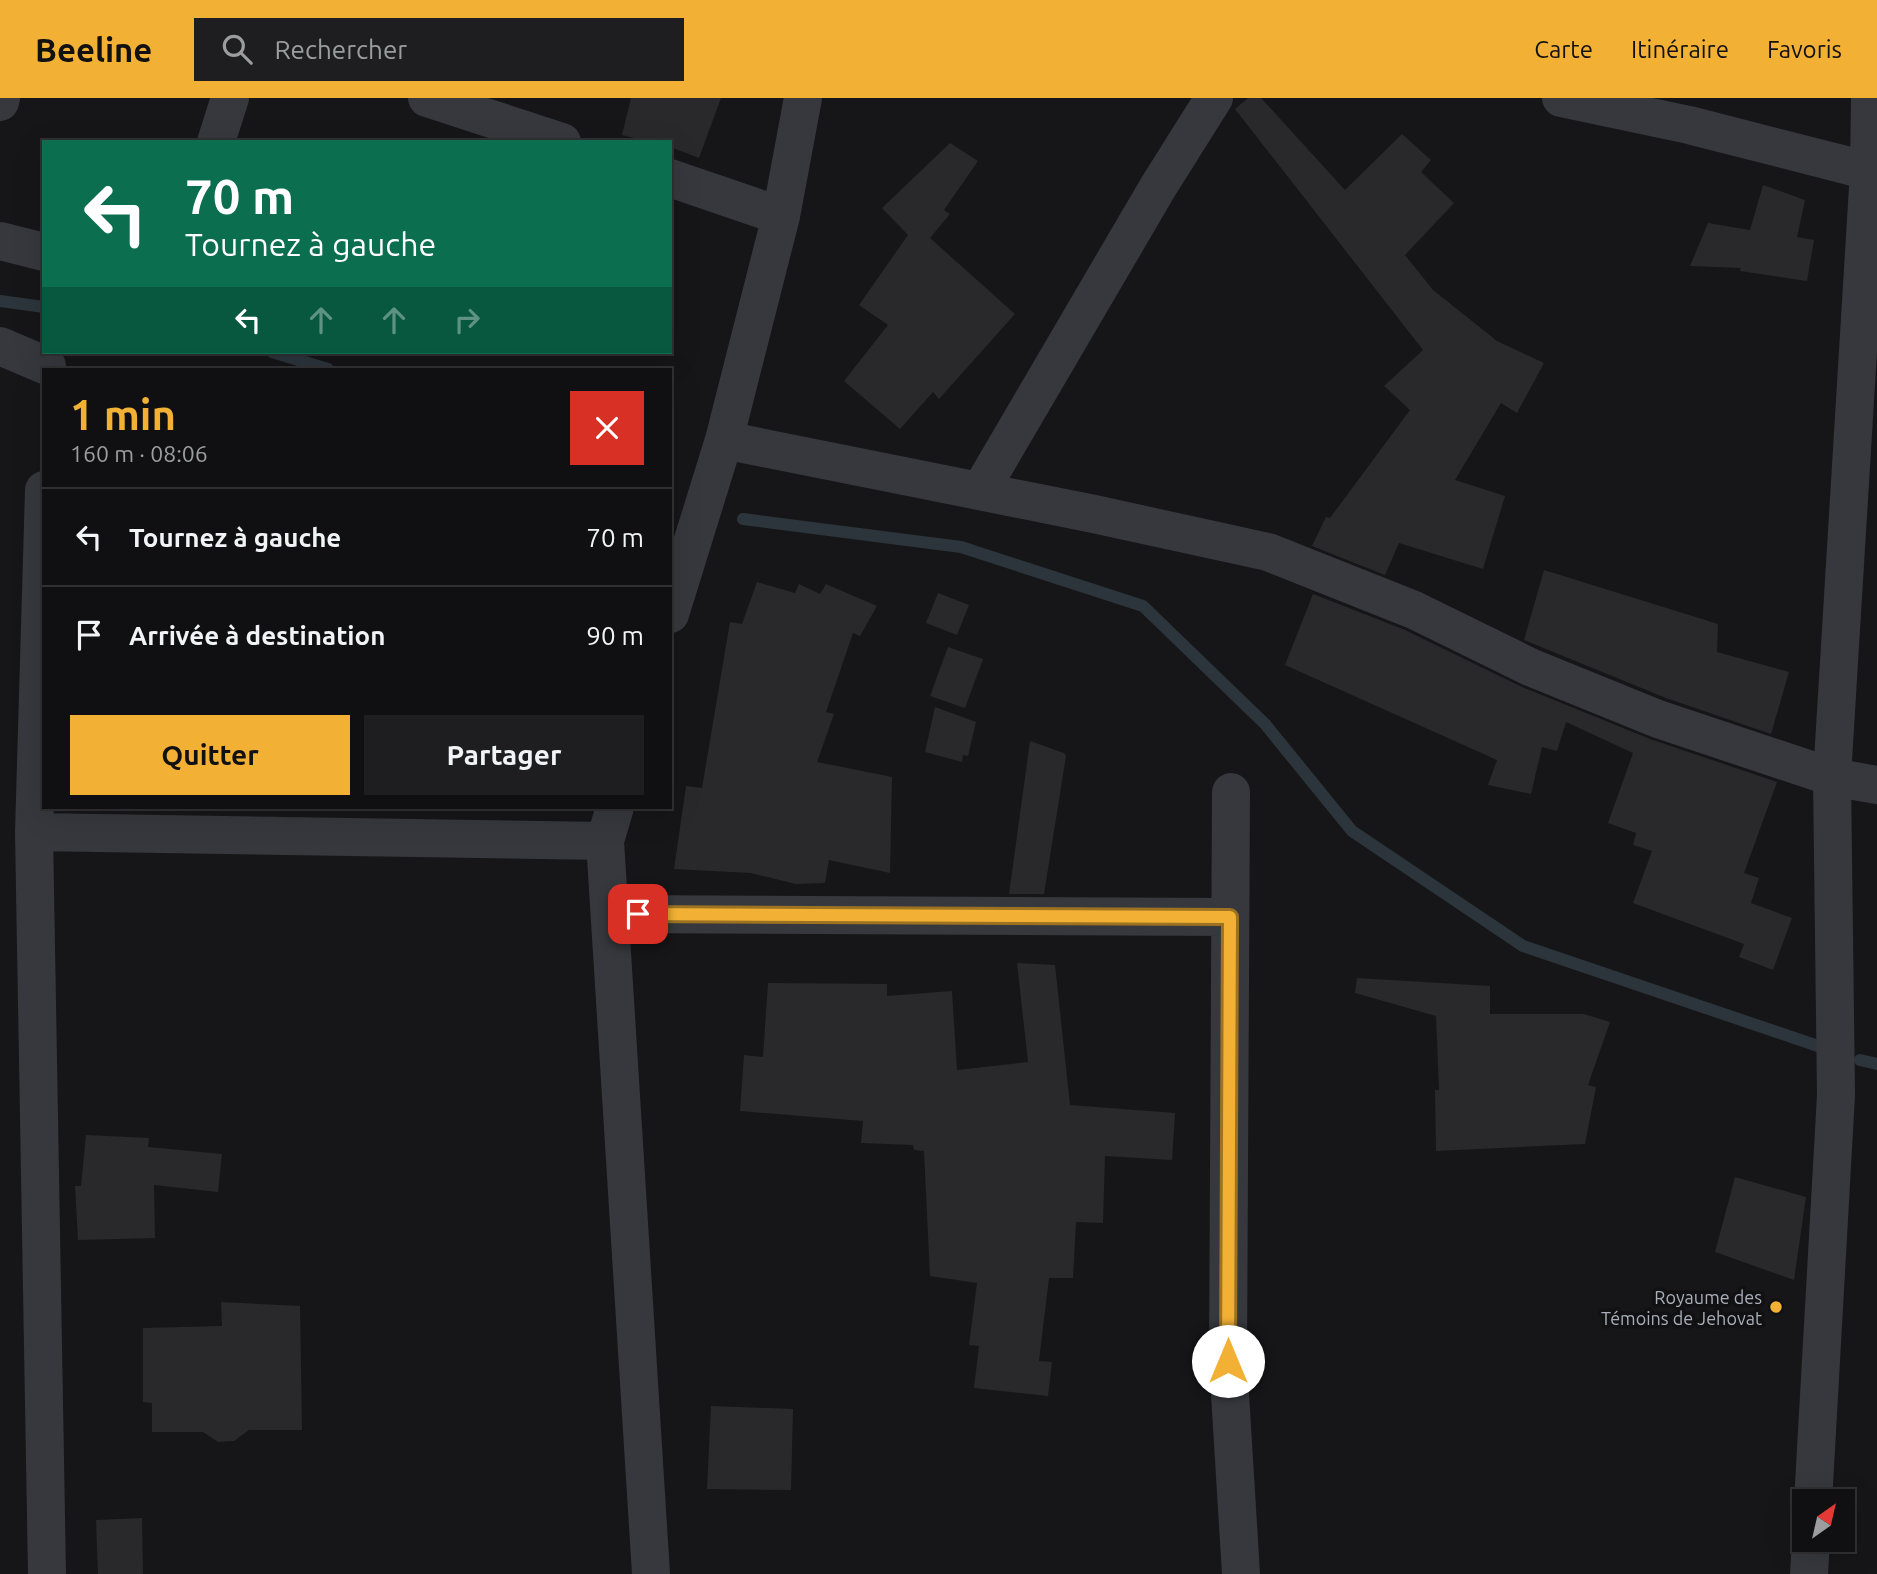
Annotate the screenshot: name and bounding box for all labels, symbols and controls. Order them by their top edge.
search box [194,18,684,81]
icon: search [218,30,256,68]
text: Beeline [35,31,152,68]
text: Rechercher [274,35,407,64]
text: Carte [1534,36,1593,63]
text: Itinéraire [1631,36,1729,63]
text: Favoris [1767,36,1842,63]
icon: left [70,168,161,259]
text: 70 m [185,168,294,223]
text: Tournez à gauche [185,226,436,262]
icon: left [229,301,267,339]
icon: ahead [302,301,340,339]
icon: ahead [375,301,413,339]
icon: right [448,301,486,339]
text: 1 min [70,391,176,438]
button: close [570,391,644,465]
text: 160 m · 08:06 [70,441,208,466]
icon: left [70,518,108,556]
text: Tournez à gauche [129,523,341,552]
text: 70 m [586,523,644,552]
icon: arrive [70,616,108,654]
text: Arrivée à destination [129,621,385,650]
text: 90 m [586,621,644,650]
button: Quitter [70,715,350,795]
button: Partager [364,715,644,795]
pin [608,884,668,944]
icon: arrive [619,895,657,933]
place label: Royaume des Témoins de Jehovat [1601,1287,1762,1328]
marker: Royaume des Témoins de Jehovat [1768,1299,1784,1315]
position arrow [1191,1324,1265,1398]
north arrow [1792,1489,1855,1552]
map controls [1792,1489,1855,1552]

